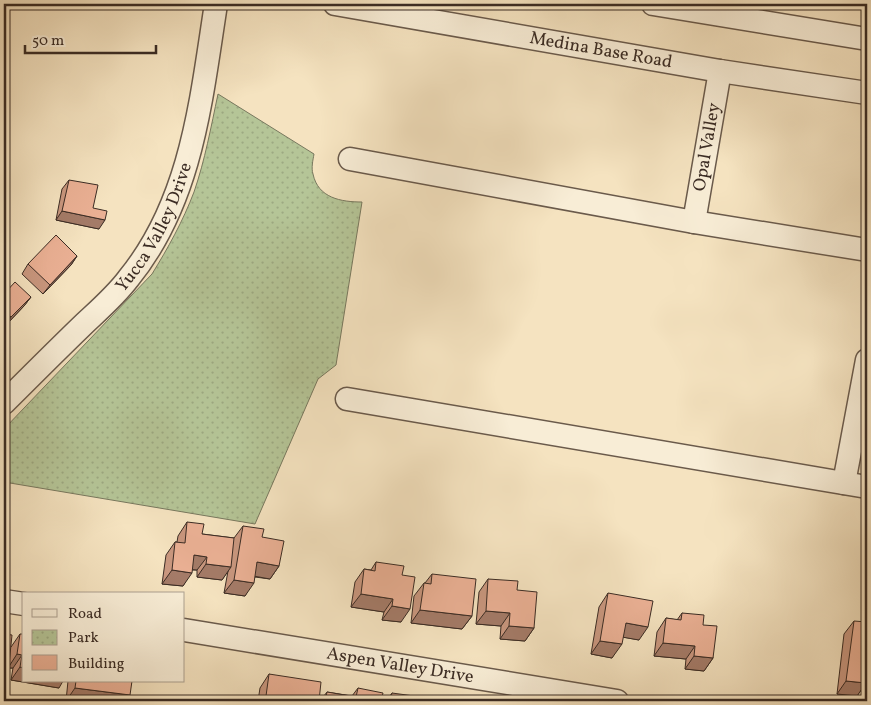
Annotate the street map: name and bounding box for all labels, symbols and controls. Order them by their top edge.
scale bar [25,22,156,54]
street label: Medina Base Road [528,26,674,75]
text: 50 m [32,31,64,52]
street label: Opal Valley [687,101,727,193]
street label: Yucca Valley Drive [110,159,198,298]
legend [22,592,185,682]
text: Road [68,604,102,625]
text: Park [68,628,99,649]
street label: Aspen Valley Drive [325,641,476,690]
text: Building [68,654,125,675]

